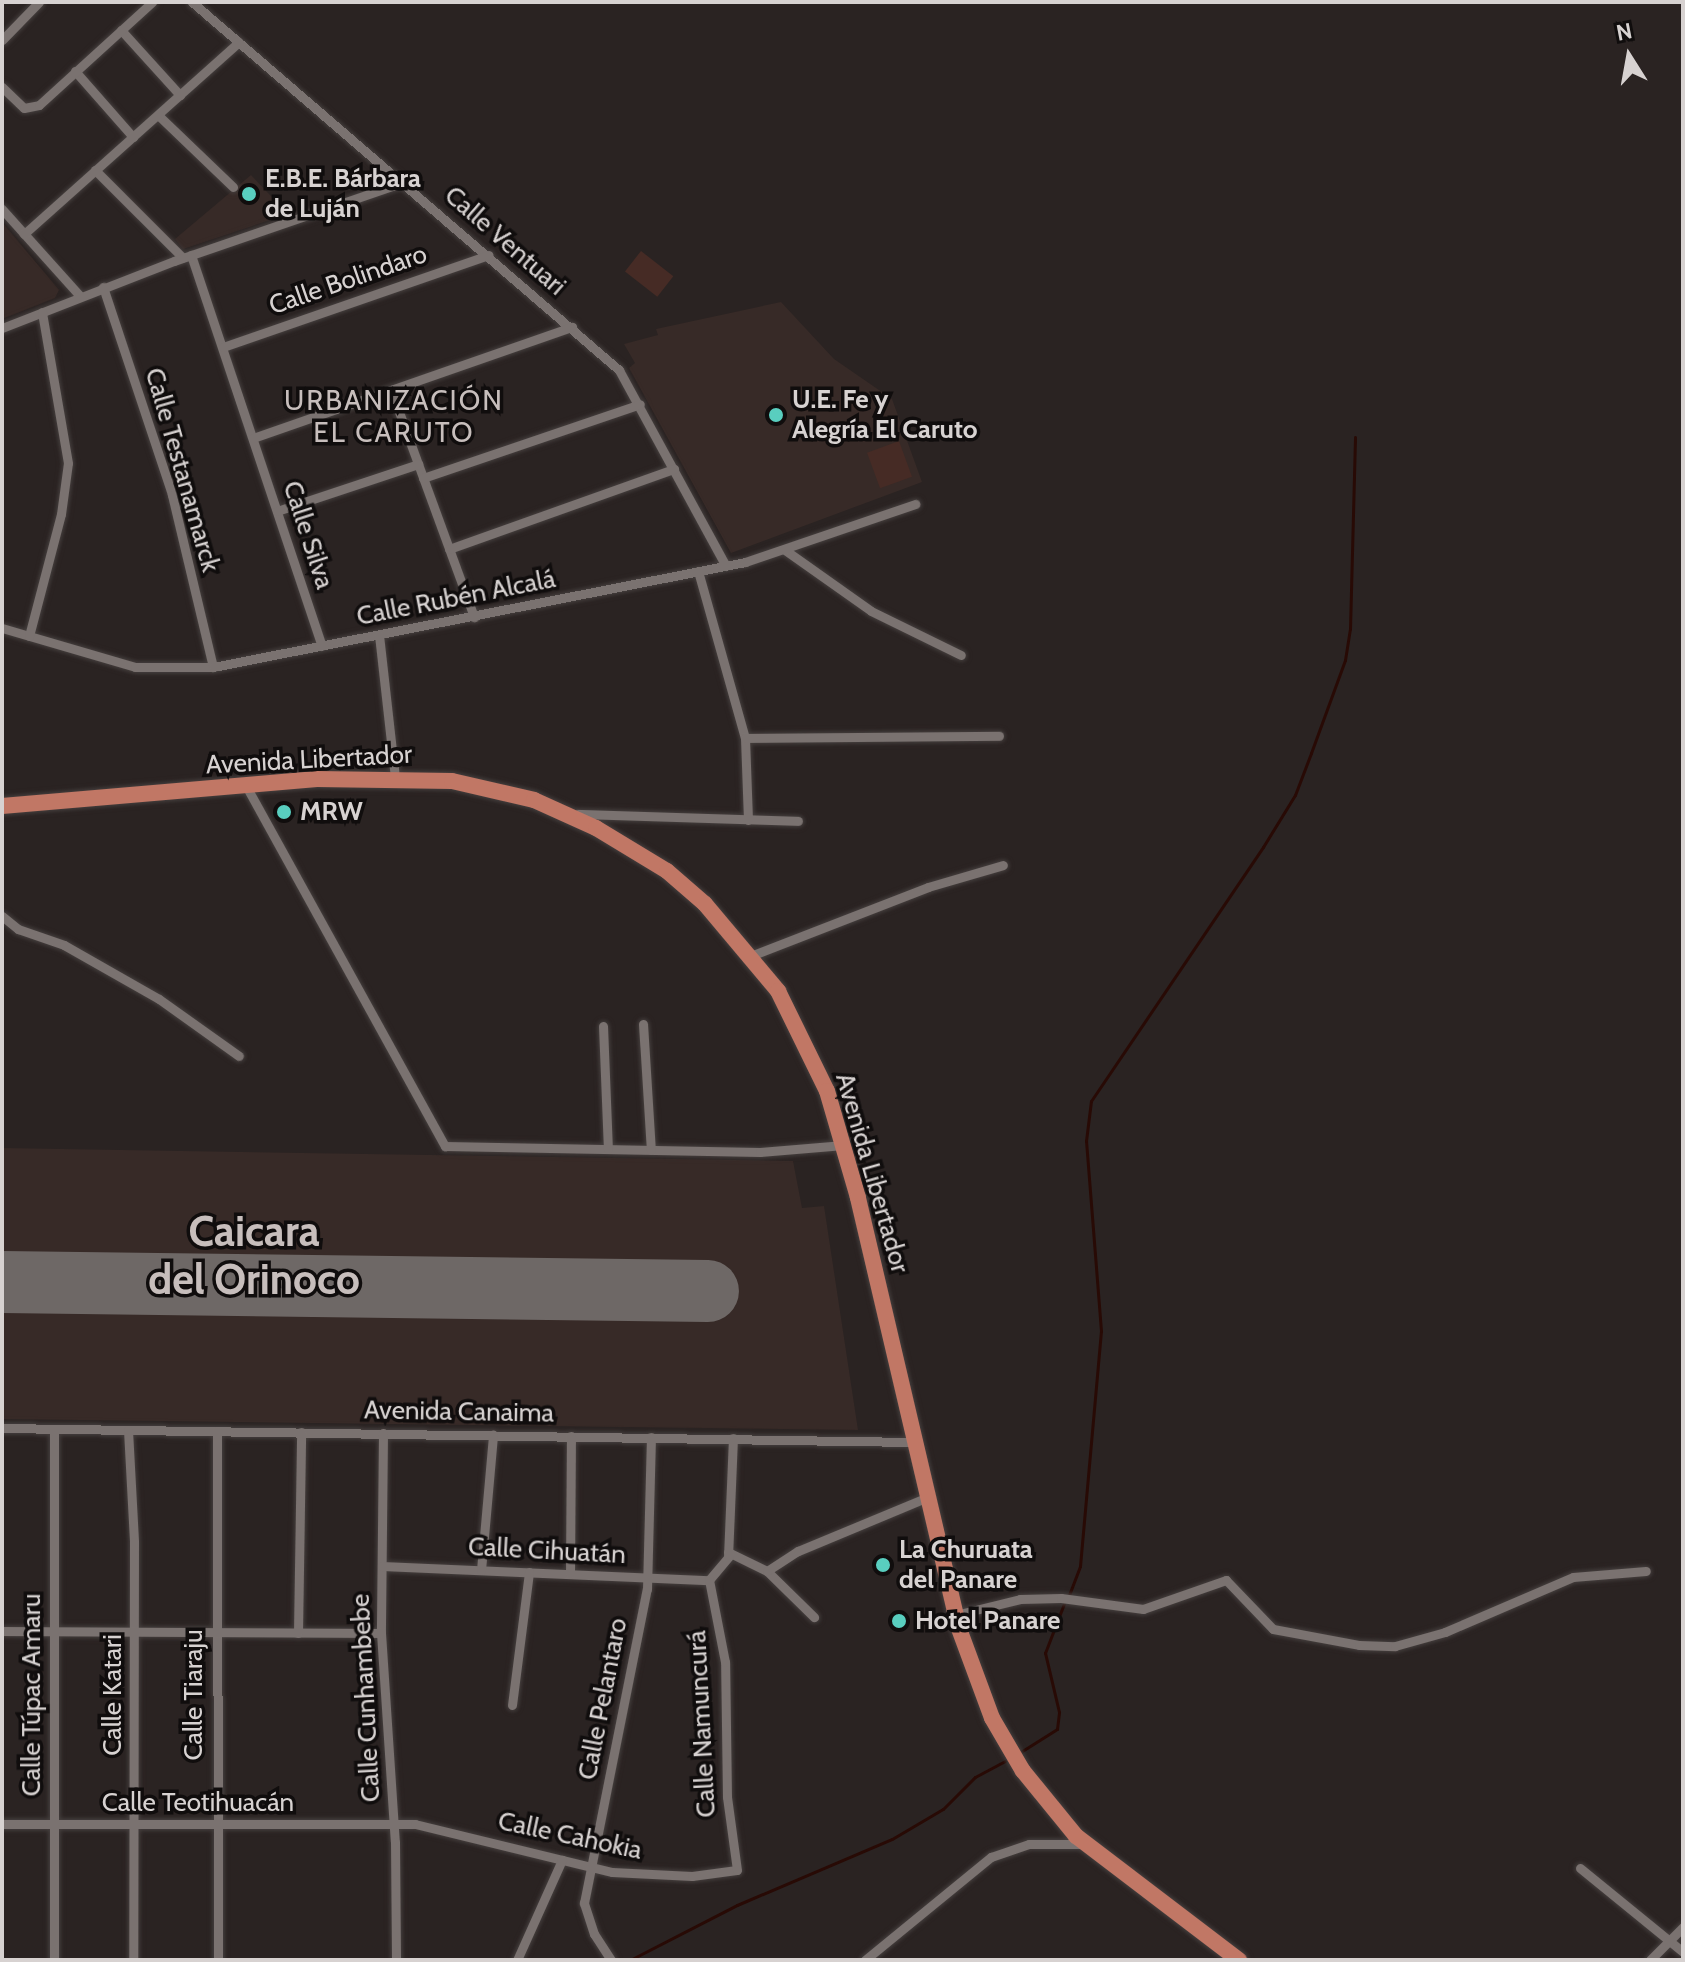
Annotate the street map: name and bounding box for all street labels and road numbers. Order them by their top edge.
street label: Calle Ventuari [438,180,572,302]
street label: Calle Bolindaro [265,238,431,322]
street label: Calle Testanamarck [138,365,226,575]
street label: Calle Silva [276,477,340,593]
street label: Calle Rubén Alcalá [354,563,558,633]
street label: Avenida Libertador [205,739,413,781]
street label: Avenida Libertador [829,1069,915,1277]
street label: Avenida Canaima [364,1395,554,1429]
street label: Calle Cihuatán [467,1531,627,1571]
street label: Calle Cunhambebe [345,1593,387,1803]
street label: Calle Túpac Amaru [16,1594,48,1796]
street label: Calle Pelantaro [572,1616,634,1782]
street label: Calle Tiaraju [178,1629,210,1761]
street label: Calle Namuncurá [682,1630,722,1818]
street label: Calle Katari [97,1634,129,1756]
street label: Calle Teotihuacán [102,1787,294,1819]
street label: Calle Cahokia [495,1806,645,1866]

